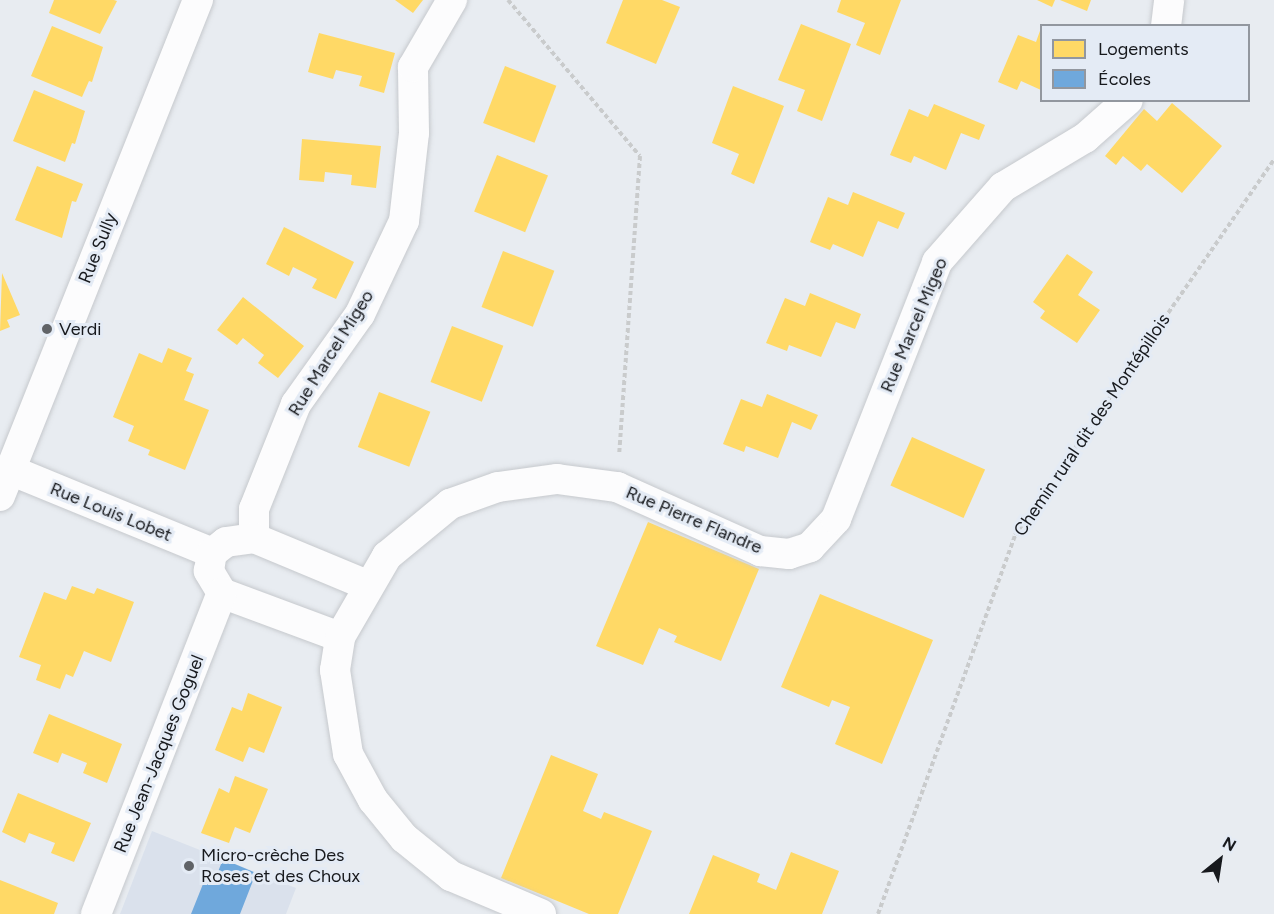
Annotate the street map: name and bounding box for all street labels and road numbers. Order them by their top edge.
street label: Rue Sully [74,210,122,286]
street label: Rue Marcel Migeo [876,254,952,396]
street label: Rue Marcel Migeo [284,286,378,420]
street label: Chemin rural dit des Montépillois [1009,310,1175,540]
street label: Rue Louis Lobet [47,478,175,546]
street label: Rue Pierre Flandre [623,482,765,558]
street label: Rue Jean-Jacques Goguel [109,652,209,856]

